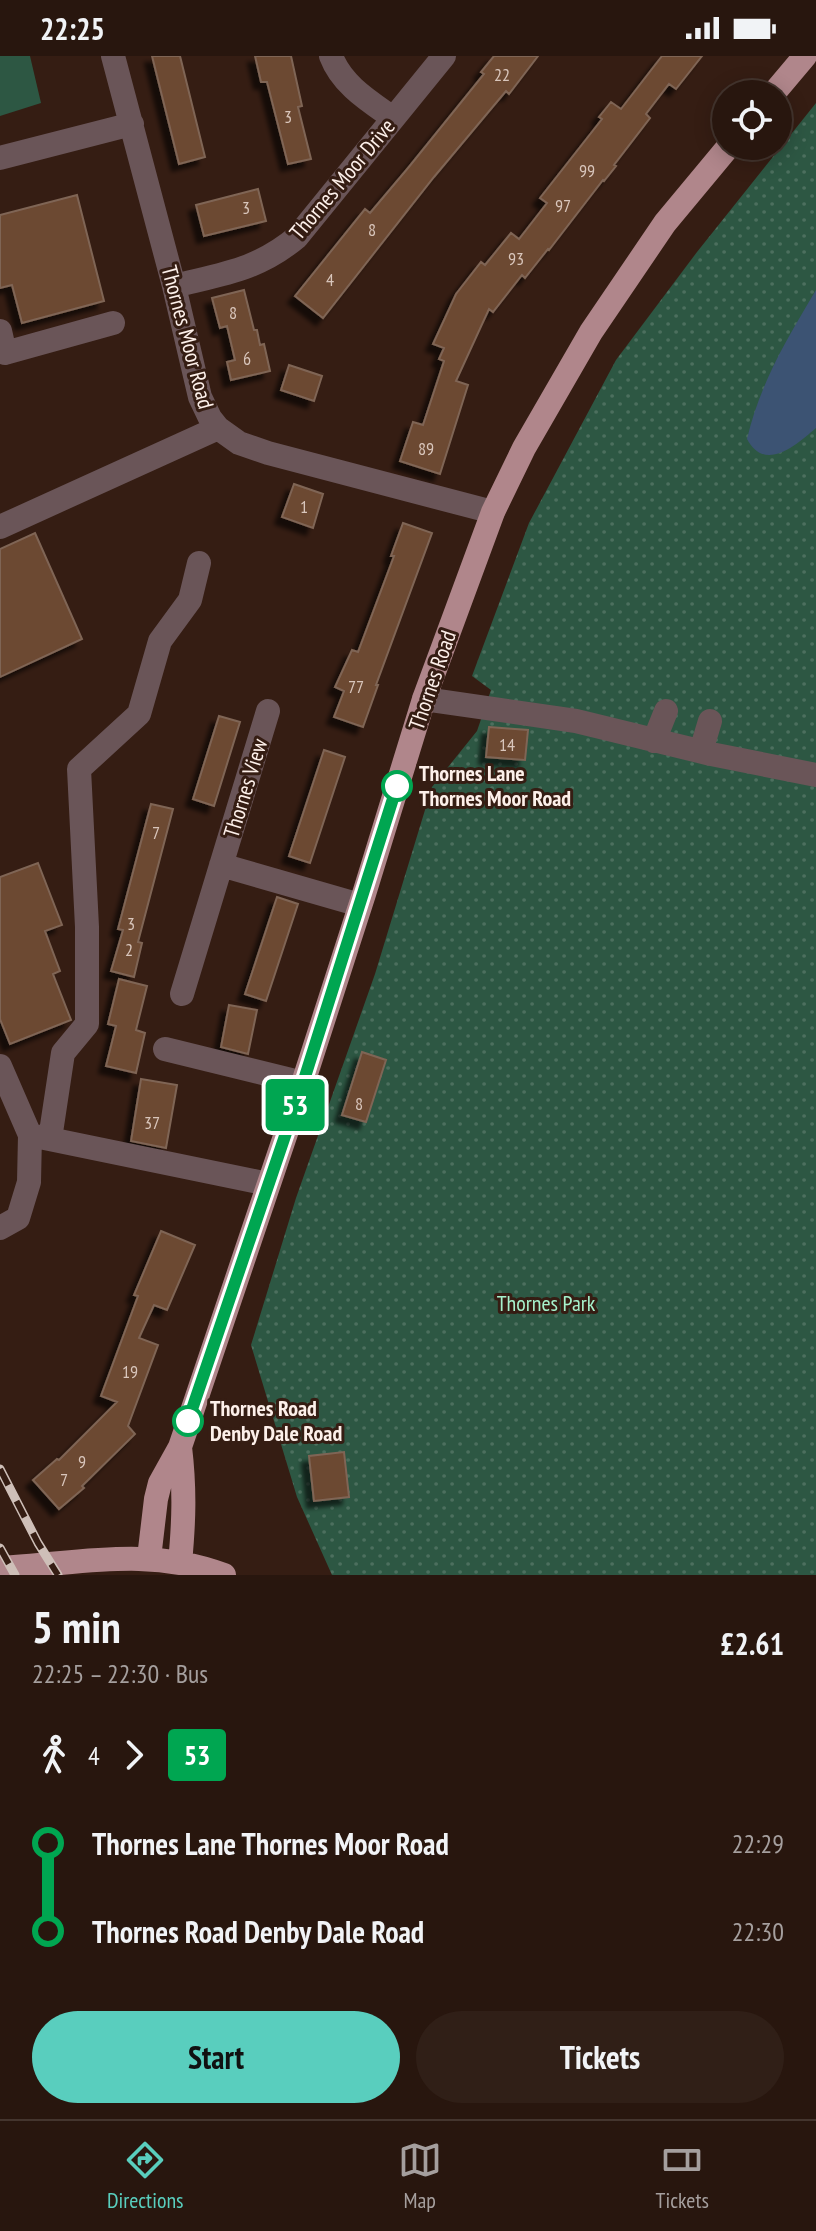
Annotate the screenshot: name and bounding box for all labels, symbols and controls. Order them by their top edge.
text: 22:25 [40,9,105,48]
house number: 22 [494,63,510,86]
map controls [712,80,792,160]
button: locate [712,80,792,160]
house number: 3 [284,105,292,128]
street label: Thornes Moor Drive [283,113,401,245]
house number: 99 [579,159,595,182]
house number: 97 [555,194,571,217]
house number: 3 [242,196,250,219]
house number: 8 [368,218,376,241]
house number: 93 [508,247,524,270]
street label: Thornes Moor Road [155,262,221,412]
house number: 4 [326,268,334,291]
house number: 8 [229,301,237,324]
house number: 6 [243,347,251,370]
house number: 89 [418,437,434,460]
house number: 1 [300,495,308,518]
street label: Thornes Road [402,627,462,733]
house number: 77 [348,675,364,698]
house number: 14 [499,733,515,756]
street label: Thornes View [217,735,273,841]
place label: Thornes Lane Thornes Moor Road [419,759,571,812]
marker: Thornes Lane Thornes Moor Road [382,771,412,801]
house number: 7 [152,821,160,844]
house number: 3 [127,912,135,935]
house number: 2 [125,938,133,961]
line badge: 53 [259,1079,331,1131]
text: 53 [282,1086,308,1123]
house number: 8 [355,1092,363,1115]
house number: 37 [144,1111,160,1134]
park label: Thornes Park [497,1289,596,1317]
house number: 19 [122,1360,138,1383]
place label: Thornes Road Denby Dale Road [210,1394,342,1447]
marker: Thornes Road Denby Dale Road [173,1406,203,1436]
house number: 9 [78,1450,86,1473]
house number: 7 [60,1468,68,1491]
text: 5 min [32,1598,121,1655]
text: £2.61 [720,1624,784,1663]
text: 22:25 – 22:30 · Bus [32,1657,208,1690]
icon: walk [32,1733,76,1777]
icon: forward [112,1733,156,1777]
text: 53 [184,1736,210,1773]
text: 4 [88,1739,100,1772]
text: Thornes Lane Thornes Moor Road [92,1824,449,1863]
text: 22:29 [732,1827,784,1860]
text: Thornes Road Denby Dale Road [92,1912,424,1951]
text: 22:30 [732,1915,784,1948]
button: Start [32,2011,400,2103]
button: Tickets [416,2011,784,2103]
tab: Directions [107,2138,184,2214]
tab: Map [398,2138,442,2214]
tab: Tickets [656,2138,709,2214]

